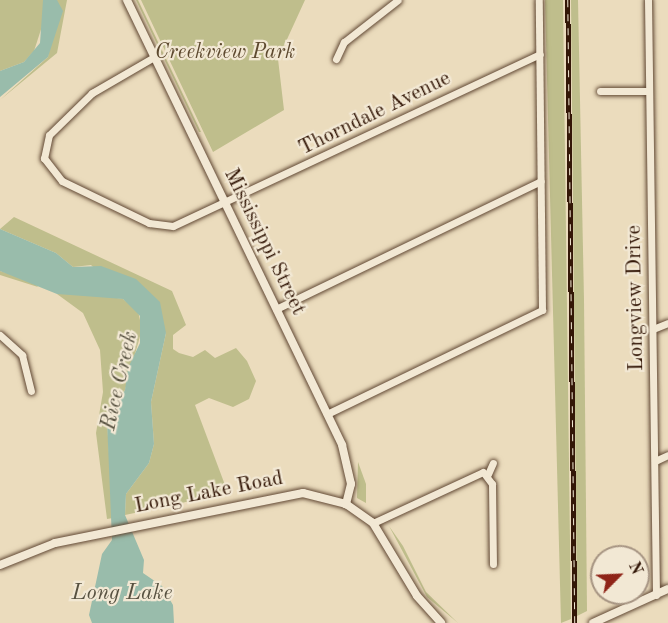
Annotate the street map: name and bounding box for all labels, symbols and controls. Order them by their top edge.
park label: Creekview Park [155,40,295,66]
street label: Thorndale Avenue [295,66,455,162]
street label: Mississippi Street [218,165,310,319]
street label: Longview Drive [622,225,650,371]
water label: Rice Creek [96,329,144,433]
street label: Long Lake Road [133,466,285,520]
north arrow [590,545,650,605]
text: N [625,560,644,577]
water label: Long Lake [72,581,172,607]

